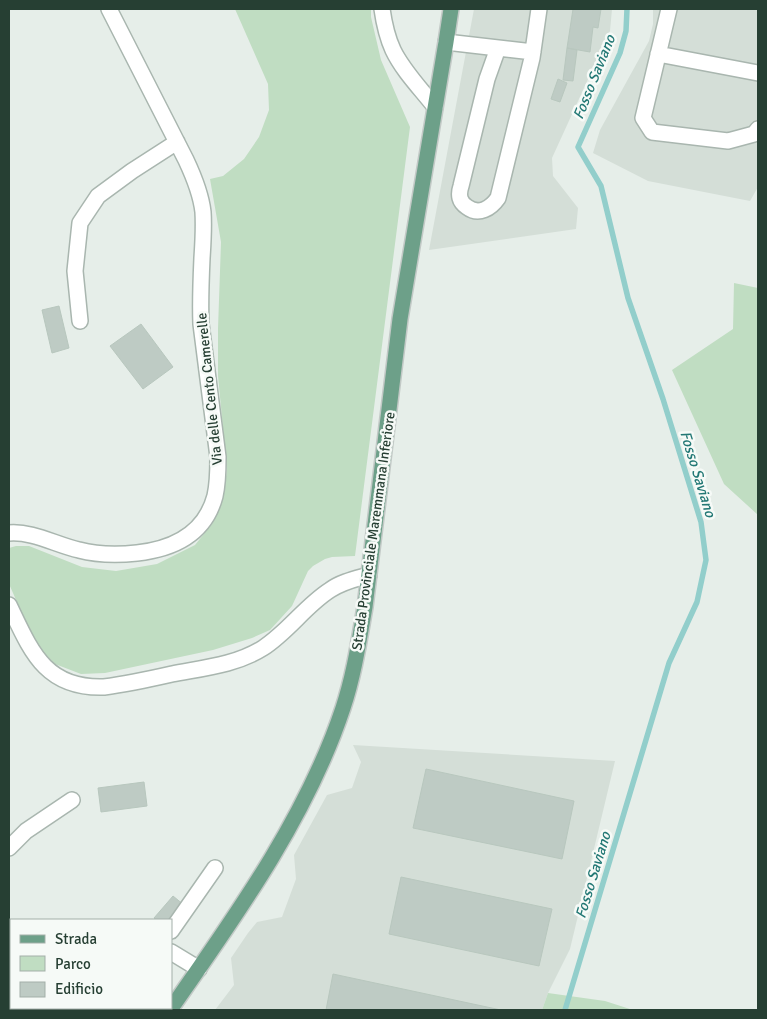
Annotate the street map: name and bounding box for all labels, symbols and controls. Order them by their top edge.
water label: Fosso Saviano [569,31,620,122]
street label: Via delle Cento Camerelle [193,312,226,466]
street label: Strada Provinciale Maremmana Inferiore [348,411,399,651]
water label: Fosso Saviano [676,429,720,521]
water label: Fosso Saviano [571,828,615,920]
legend [10,919,172,1009]
text: Strada [55,930,97,948]
text: Parco [55,955,91,973]
text: Edificio [55,980,103,998]

